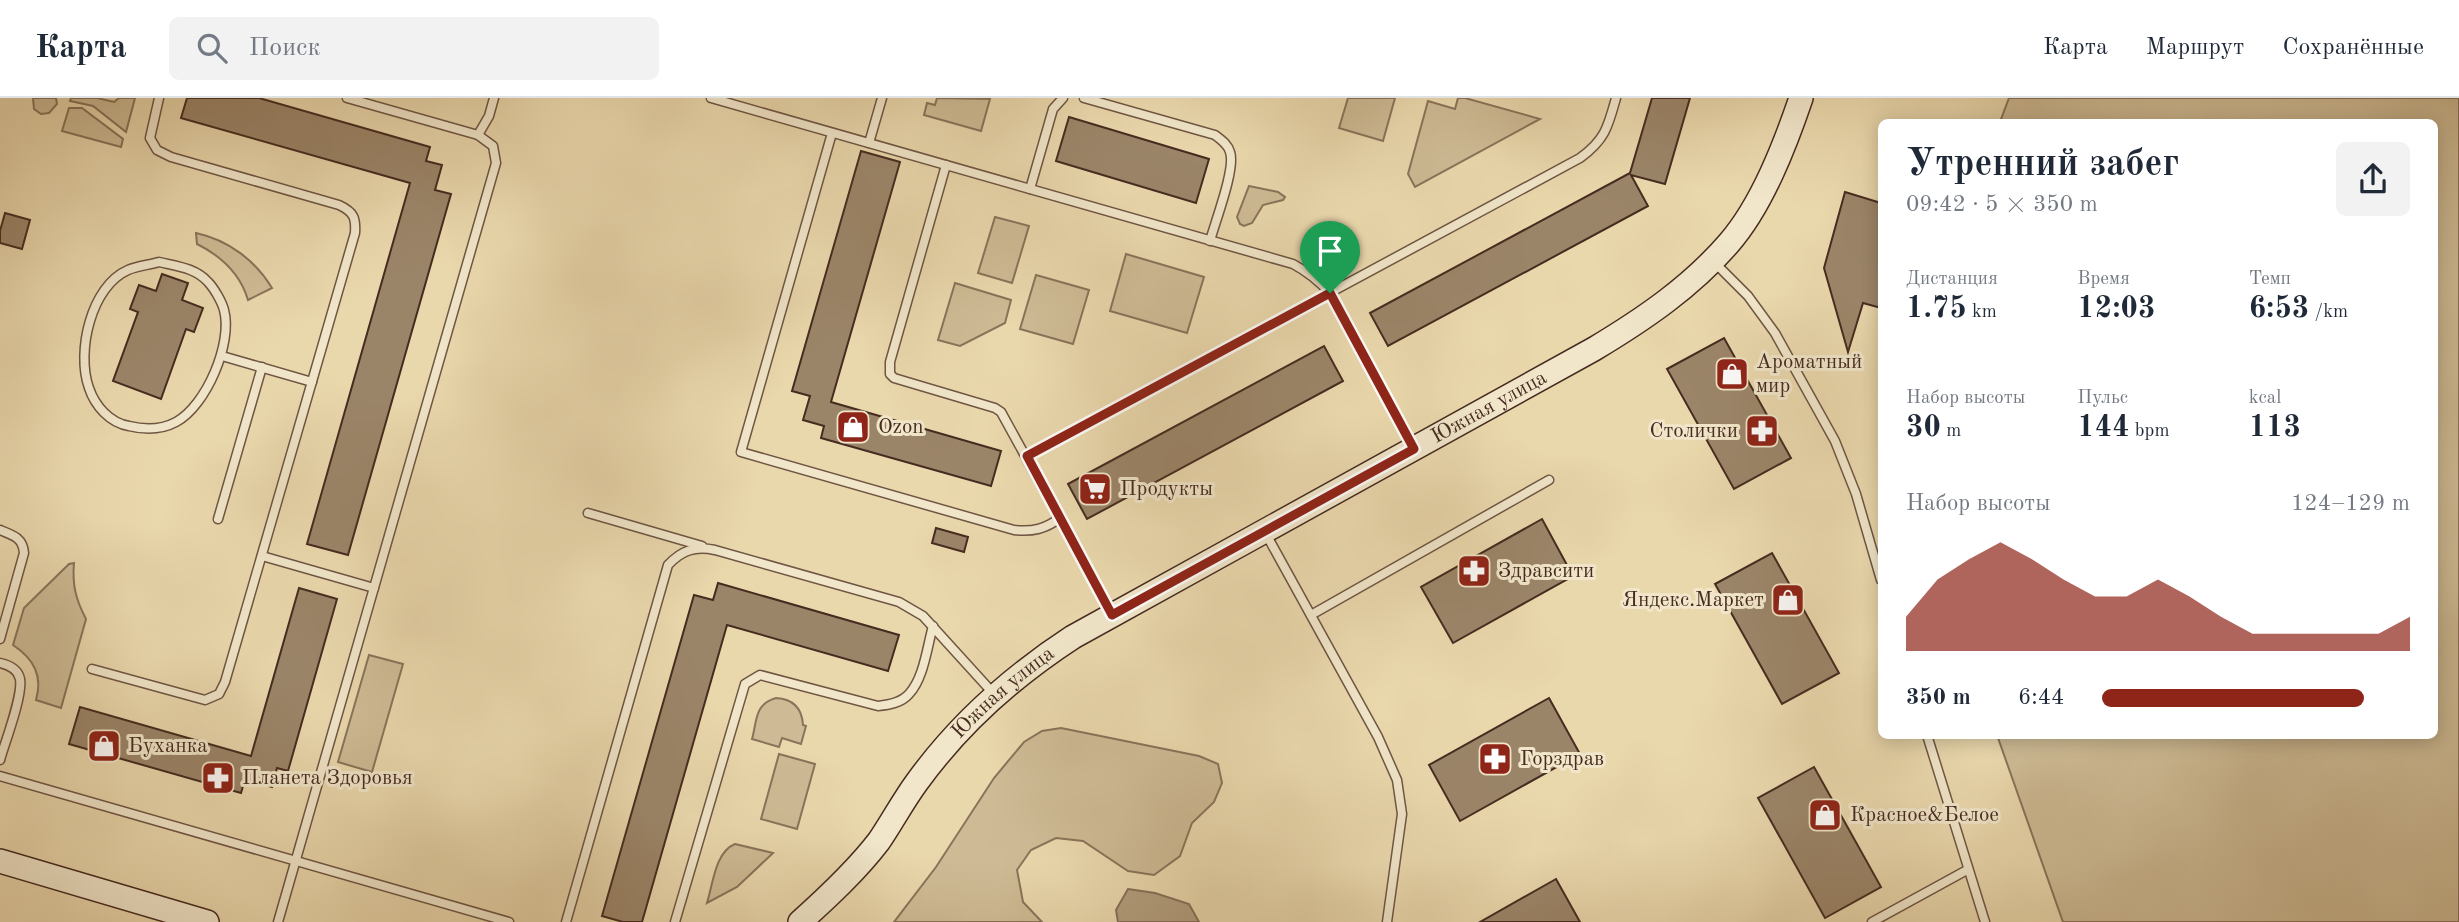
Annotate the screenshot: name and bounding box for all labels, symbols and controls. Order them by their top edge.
search box [169,17,659,80]
icon: search [193,29,231,67]
text: Карта [35,32,127,65]
text: Поиск [249,35,321,61]
text: Карта [2043,36,2108,60]
text: Маршрут [2146,36,2244,60]
text: Сохранённые [2282,36,2424,60]
button: share [2336,142,2410,216]
text: Утренний забег [1906,146,2179,184]
text: 09:42 · 5 × 350 m [1906,193,2098,216]
pin [1300,221,1360,293]
icon: arrive [1311,232,1349,270]
text: Дистанция [1906,270,1998,289]
text: Время [2077,270,2130,289]
text: Темп [2249,270,2291,289]
text: 1.75 [1906,294,1967,324]
text: 12:03 [2077,294,2155,324]
text: 6:53 [2249,294,2309,324]
text: km [1967,303,1997,322]
text: /km [2309,303,2348,322]
place label: Ароматный мир [1756,352,1862,397]
shop icon: Ароматный мир [1713,355,1751,393]
street label: Южная улица [1428,367,1550,447]
text: Набор высоты [1906,389,2025,408]
text: Пульс [2077,389,2128,408]
text: kcal [2249,389,2281,408]
shop icon: Ozon [834,408,872,446]
pharmacy icon: Столички [1743,412,1781,450]
text: 30 [1906,413,1941,443]
text: 144 [2077,413,2130,443]
text: 113 [2249,413,2301,443]
place label: Ozon [878,417,924,438]
place label: Столички [1649,421,1738,442]
text: m [1941,422,1961,441]
text: bpm [2130,422,2170,441]
supermarket icon: Продукты [1076,470,1114,508]
place label: Продукты [1120,479,1213,500]
text: Набор высоты [1906,492,2050,515]
text: 124–129 m [2291,492,2410,515]
pharmacy icon: Здравсити [1455,552,1493,590]
place label: Здравсити [1498,561,1594,582]
shop icon: Яндекс.Маркет [1769,581,1807,619]
place label: Яндекс.Маркет [1622,590,1764,611]
street label: Южная улица [947,643,1058,743]
text: 350 m [1906,686,1971,709]
text: 6:44 [2018,686,2064,709]
shop icon: Буханка [85,727,123,765]
place label: Буханка [128,736,208,757]
pharmacy icon: Горздрав [1476,740,1514,778]
place label: Горздрав [1520,749,1604,770]
pharmacy icon: Планета Здоровья [199,759,237,797]
place label: Планета Здоровья [242,768,413,789]
shop icon: Красное&Белое [1806,796,1844,834]
place label: Красное&Белое [1850,805,1999,826]

